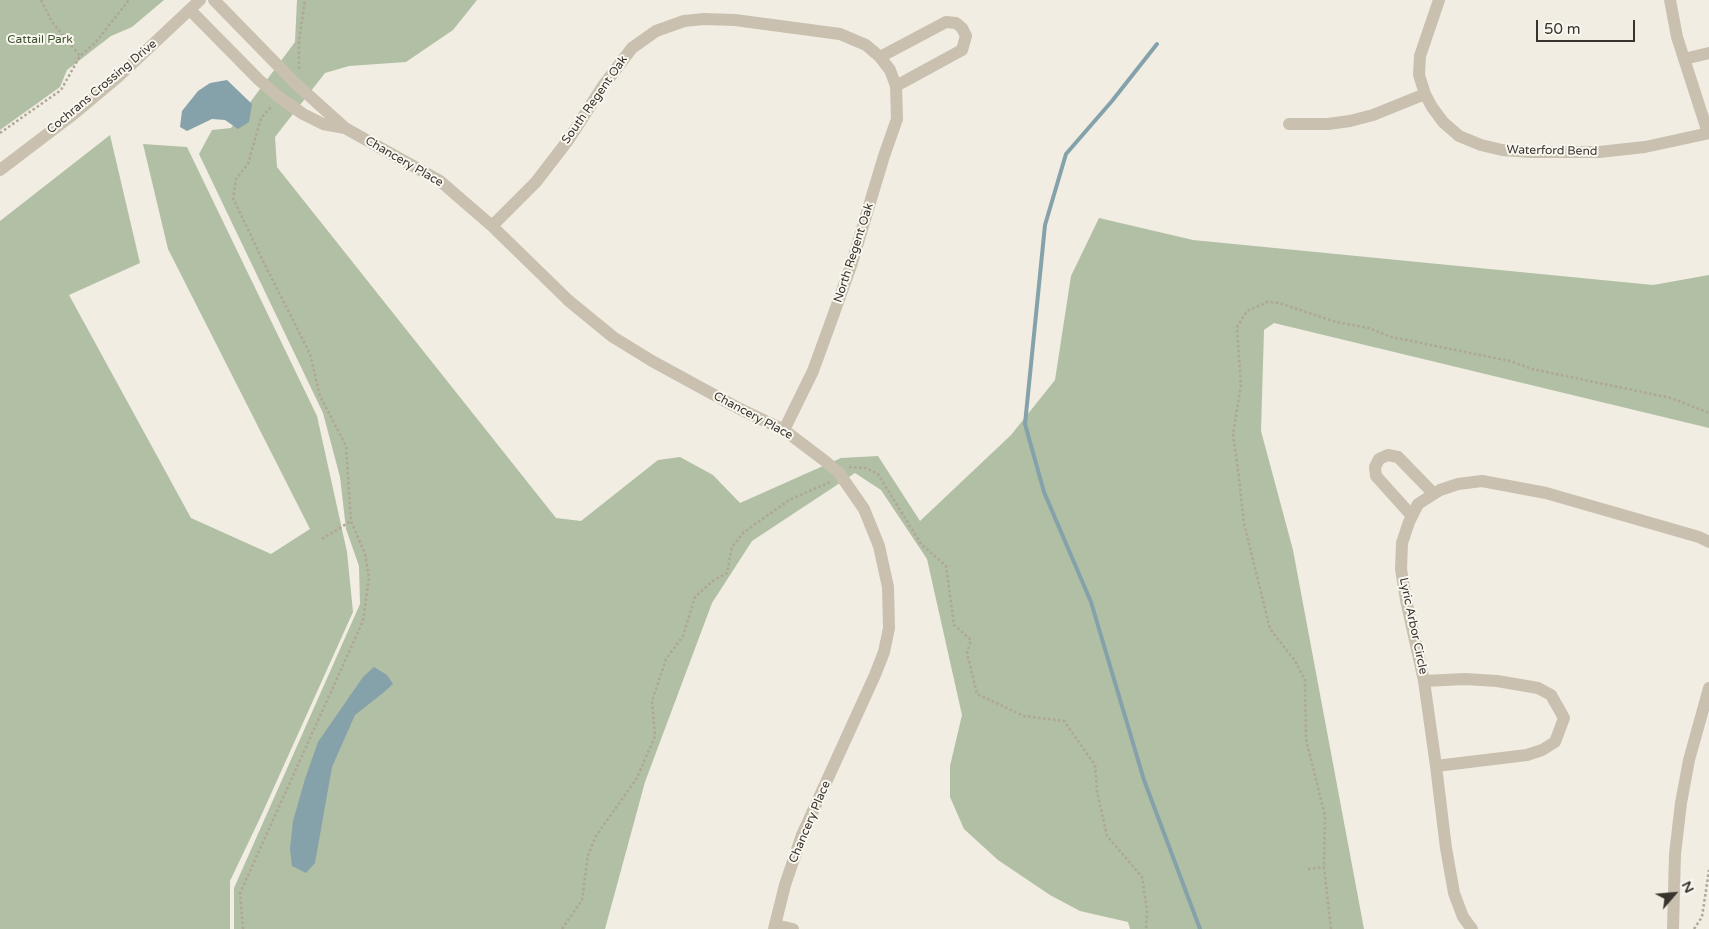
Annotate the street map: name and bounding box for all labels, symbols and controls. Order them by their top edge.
scale bar [1539,10,1638,42]
text: 50 m [1544,20,1581,38]
park label: Cattail Park [7,33,73,47]
street label: Cochrans Crossing Drive [44,37,160,137]
street label: South Regent Oak [559,53,631,147]
street label: Chancery Place [362,134,446,190]
street label: Waterford Bend [1507,143,1597,159]
street label: North Regent Oak [831,201,877,305]
street label: Chancery Place [711,389,795,443]
street label: Lyric Arbor Circle [1396,576,1430,676]
street label: Chancery Place [786,779,834,865]
north arrow [1649,869,1699,919]
text: N [1678,878,1698,896]

